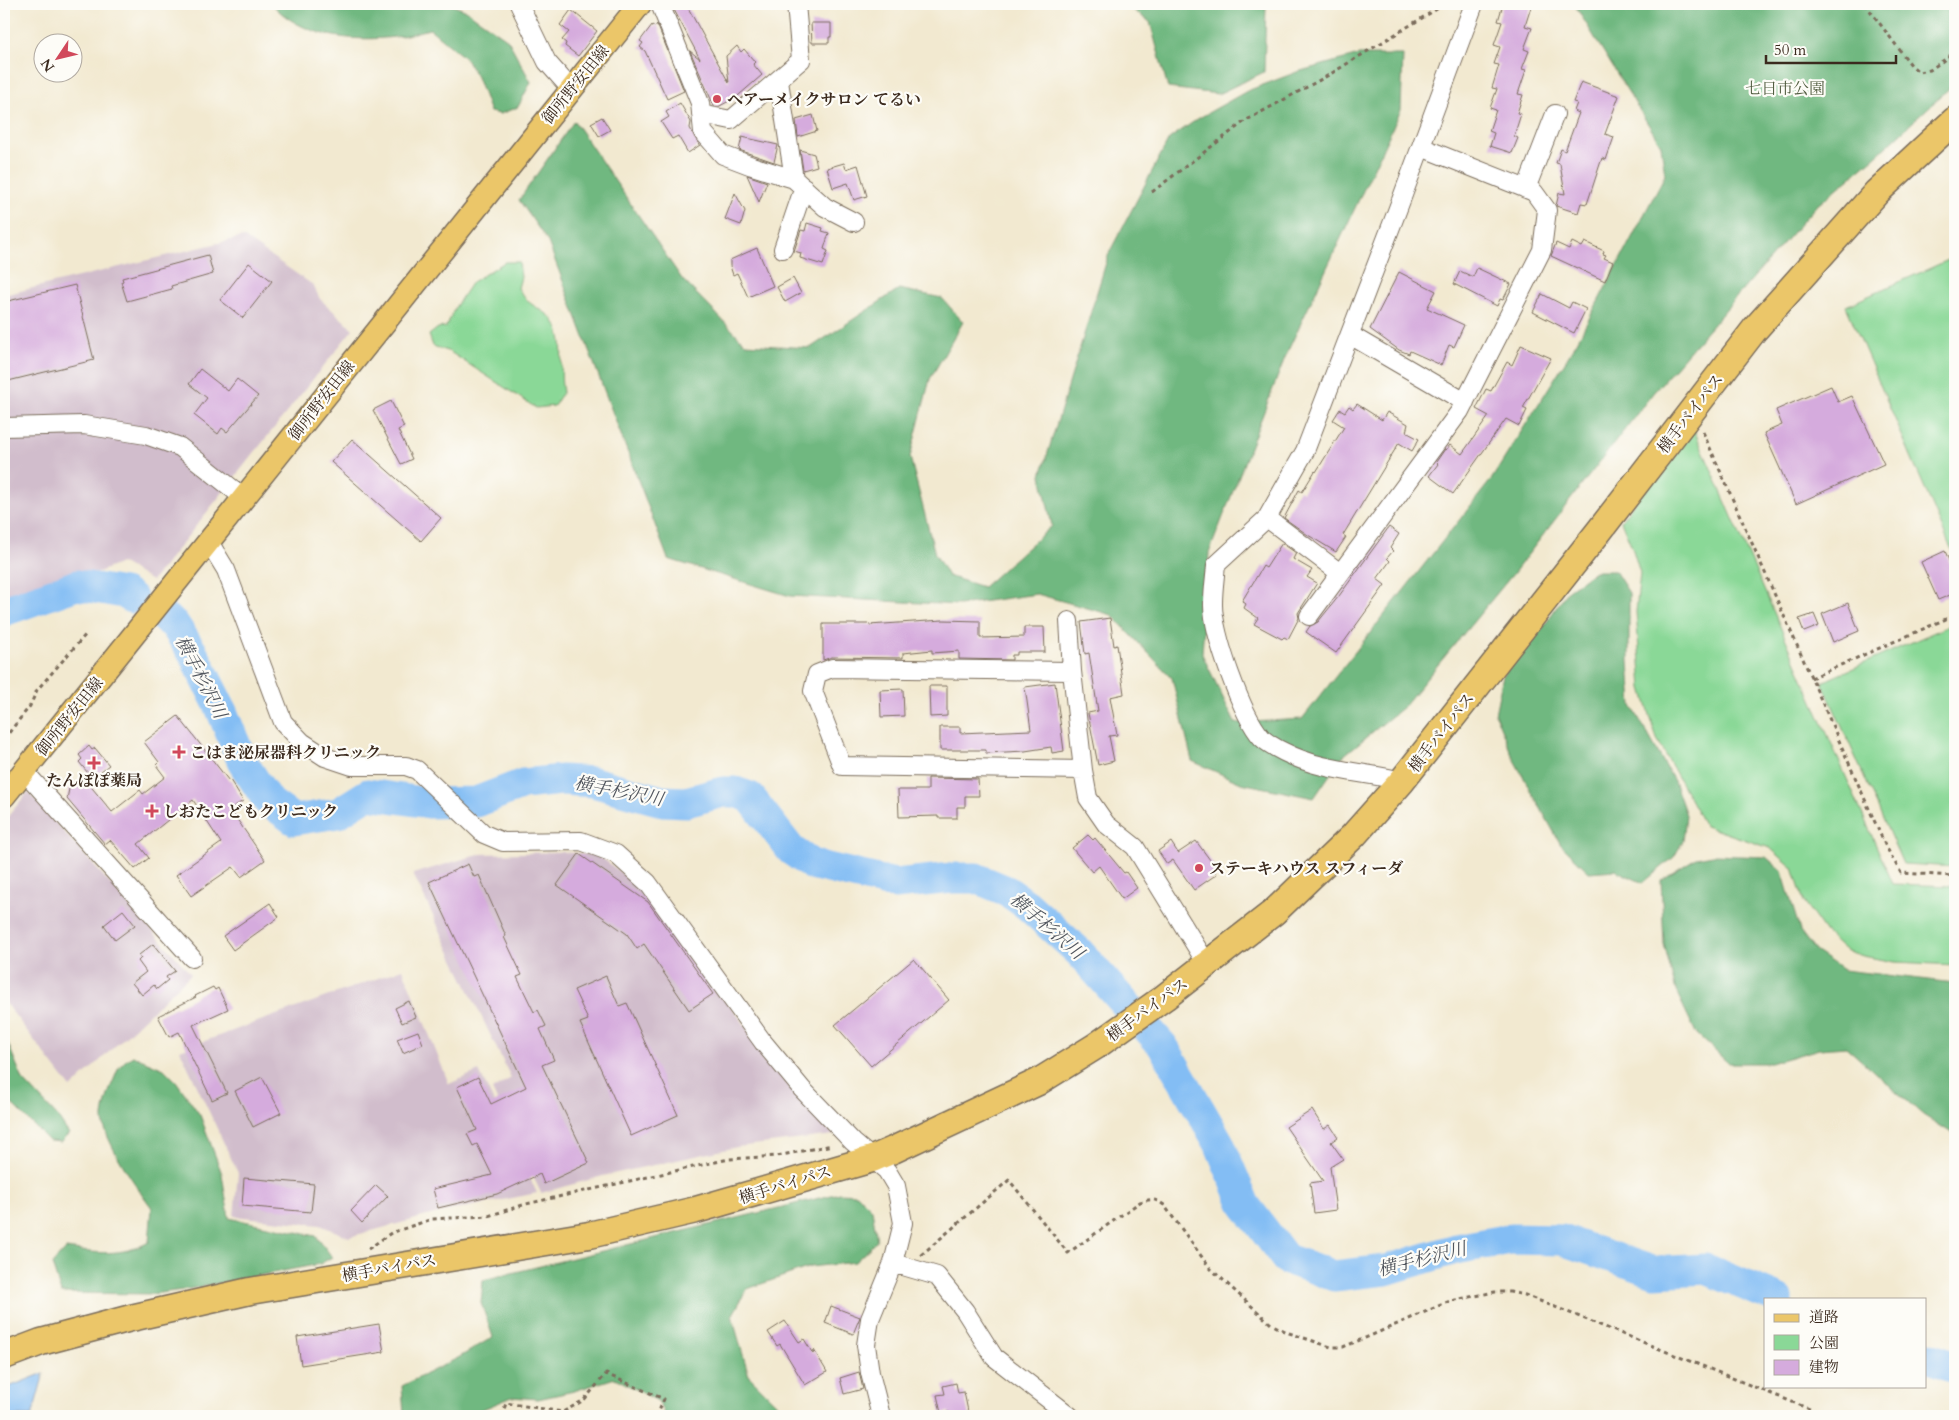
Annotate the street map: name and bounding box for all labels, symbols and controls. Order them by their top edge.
north arrow [32,32,82,82]
scale bar [1766,32,1896,64]
street label: 御所野安田線 [537,40,615,129]
text: 50 m [1774,40,1806,60]
text: N [36,55,59,76]
park label: 七日市公園 [1745,78,1825,100]
place label: ヘアーメイクサロン てるい [727,89,921,111]
marker: ヘアーメイクサロン てるい [711,93,723,105]
street label: 御所野安田線 [284,356,360,445]
street label: 横手バイパス [1653,369,1729,458]
water label: 横手杉沢川 [169,631,233,725]
street label: 御所野安田線 [31,672,109,761]
street label: 横手バイパス [1404,688,1480,777]
place label: こはま泌尿器科クリニック [190,742,381,764]
marker: こはま泌尿器科クリニック [172,745,186,759]
marker: たんぽぽ薬局 [88,757,100,769]
place label: たんぽぽ薬局 [46,770,142,792]
water label: 横手杉沢川 [572,771,667,813]
place label: しおたこどもクリニック [163,801,338,823]
marker: しおたこどもクリニック [145,804,159,818]
place label: ステーキハウス スフィーダ [1209,858,1403,880]
marker: ステーキハウス スフィーダ [1193,862,1205,874]
water label: 横手杉沢川 [1005,887,1090,967]
street label: 横手バイパス [1102,973,1193,1047]
street label: 横手バイパス [736,1160,834,1209]
water label: 横手杉沢川 [1375,1236,1471,1283]
street label: 横手バイパス [340,1249,438,1287]
legend [1764,1298,1926,1388]
text: 道路 [1809,1307,1839,1327]
text: 公園 [1809,1333,1839,1353]
text: 建物 [1809,1357,1839,1377]

